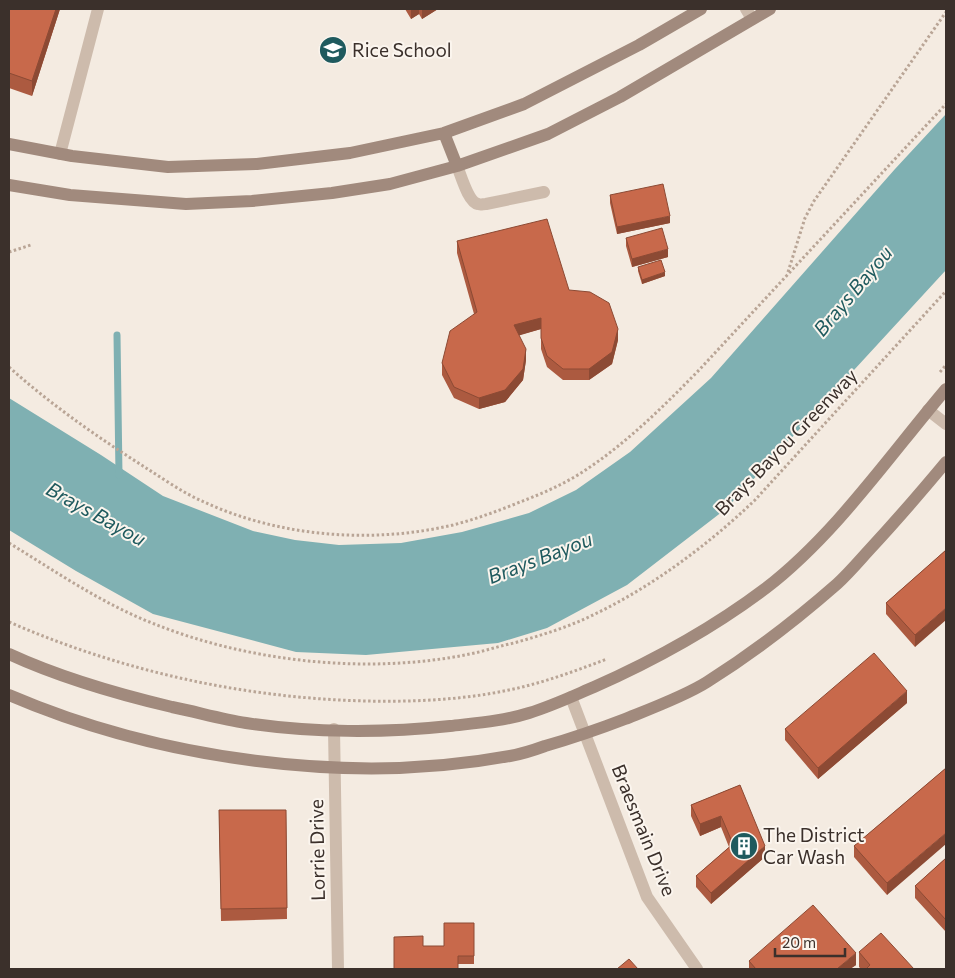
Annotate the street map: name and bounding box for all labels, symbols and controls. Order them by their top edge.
school or university icon: Rice School [318,35,348,65]
place label: Rice School [352,38,452,61]
water label: Brays Bayou [808,240,897,340]
street label: Brays Bayou Greenway [710,363,862,520]
water label: Brays Bayou [43,476,150,550]
water label: Brays Bayou [484,526,595,588]
street label: Braesmain Drive [608,761,681,899]
street label: Lorrie Drive [304,799,329,901]
place label: The District Car Wash [763,823,865,868]
building icon: The District Car Wash [729,831,759,861]
scale bar [775,926,845,958]
text: 20 m [782,933,816,951]

